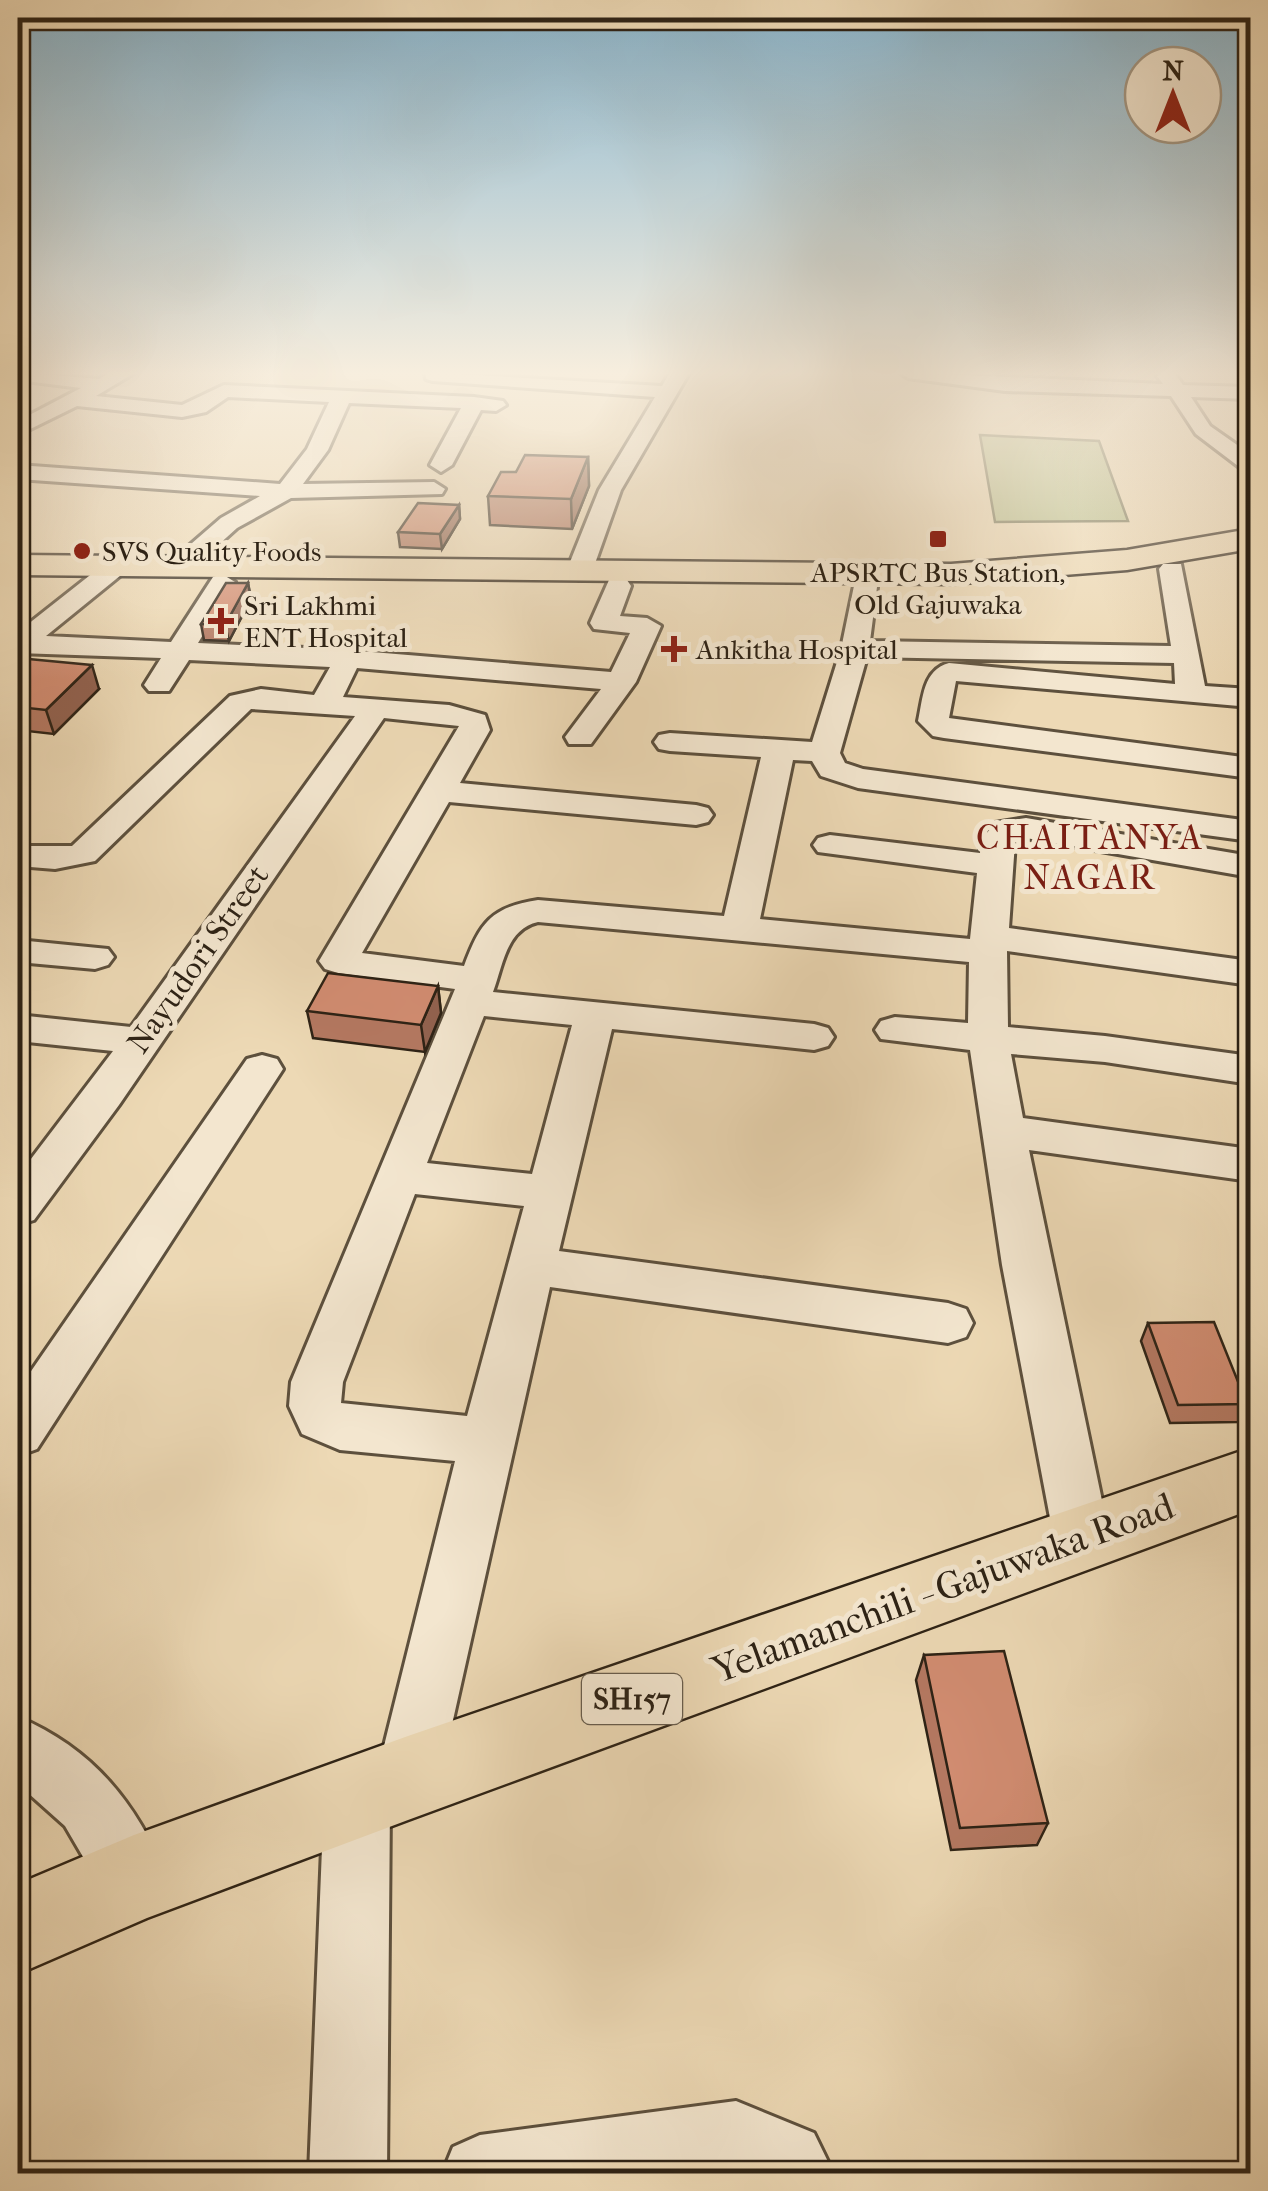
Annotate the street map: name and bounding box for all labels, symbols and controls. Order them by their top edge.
north arrow [1123,45,1223,145]
text: N [1162,54,1184,87]
marker: APSRTC Bus Station, Old Gajuwaka [927,528,949,550]
place label: SVS Quality Foods [102,535,321,568]
marker: SVS Quality Foods [71,540,93,562]
place label: APSRTC Bus Station, Old Gajuwaka [810,556,1065,621]
place label: Sri Lakhmi ENT Hospital [244,589,408,654]
marker: Sri Lakhmi ENT Hospital [208,608,234,634]
place label: Ankitha Hospital [695,633,898,666]
marker: Ankitha Hospital [661,636,687,662]
district label: CHAITANYA NAGAR [976,817,1204,898]
street label: Nayudori Street [120,858,277,1060]
street label: Yelamanchili - Gajuwaka Road [705,1483,1180,1693]
road number: SH157 [582,1674,682,1724]

